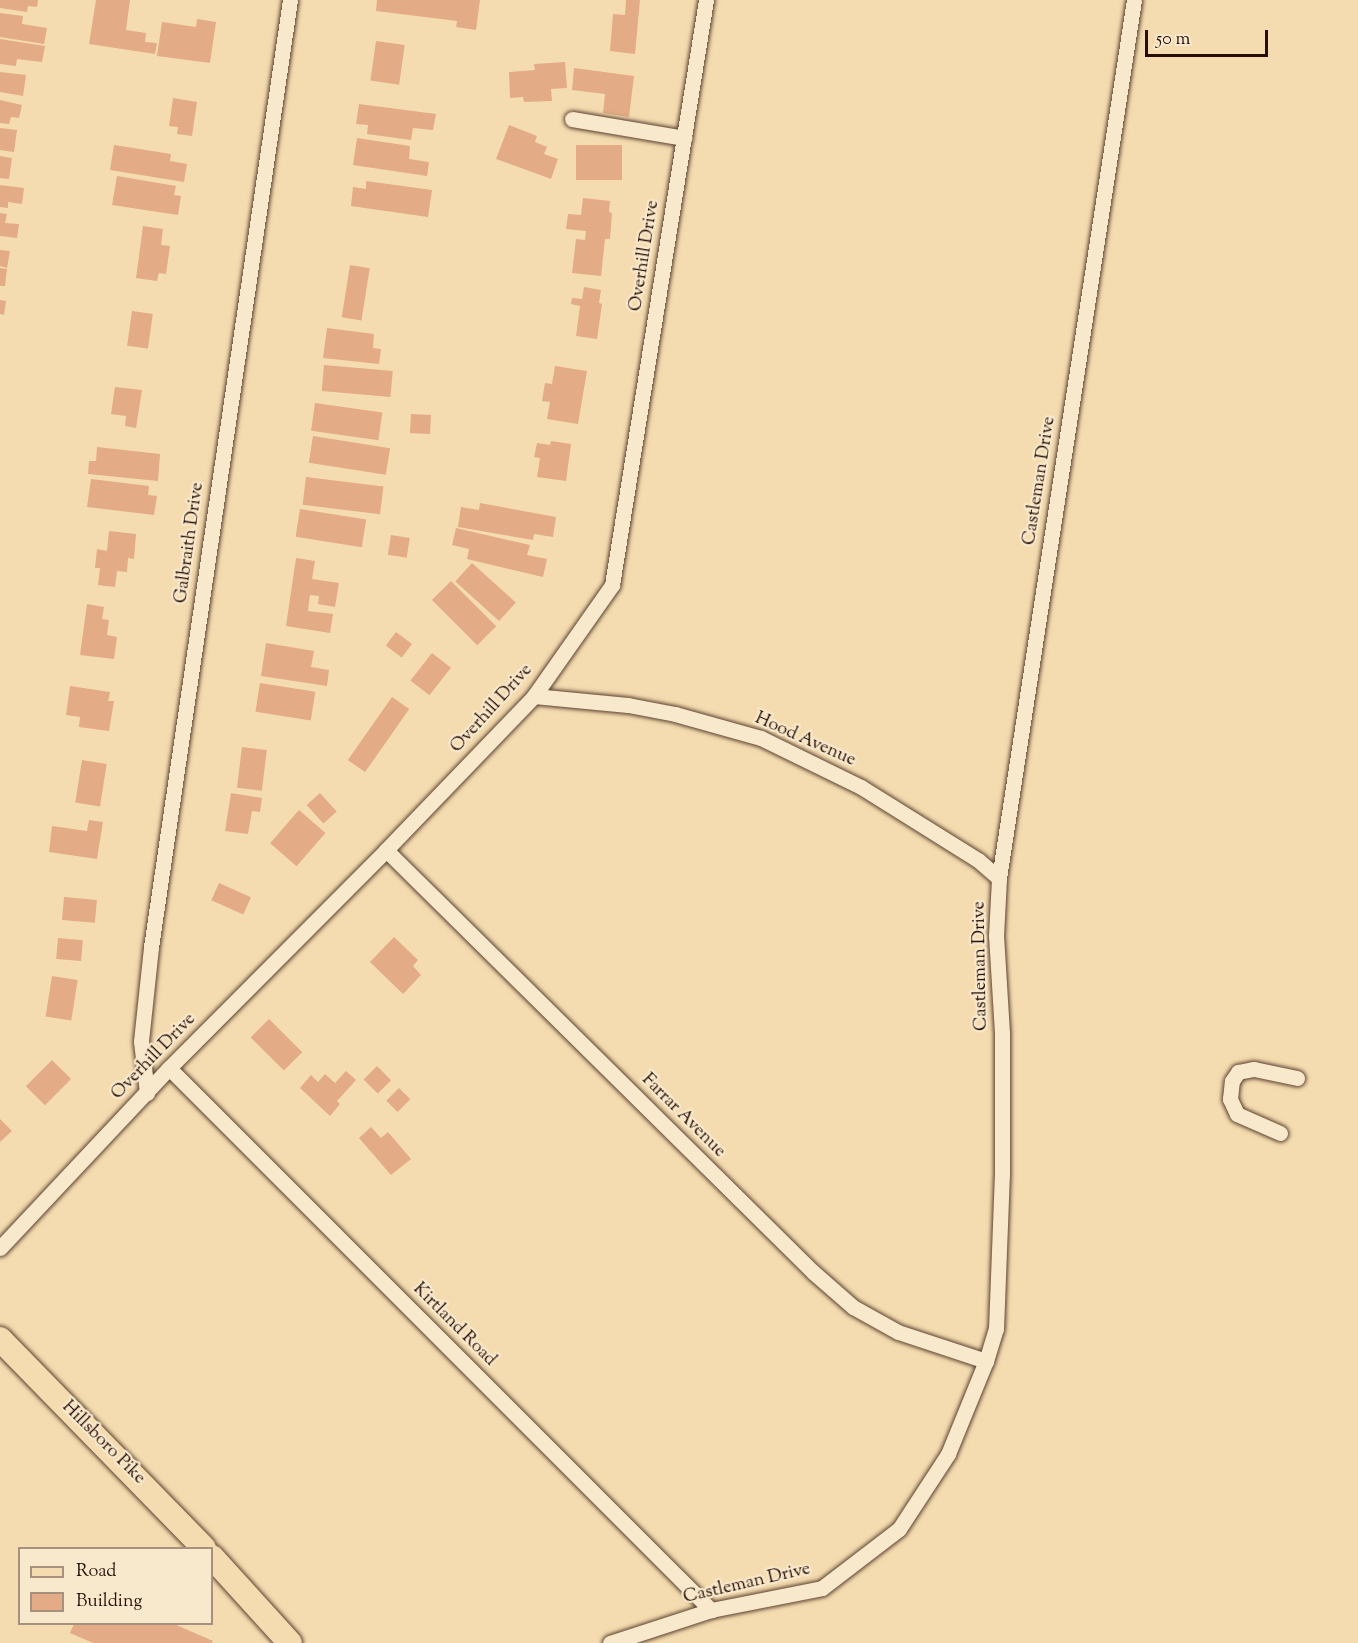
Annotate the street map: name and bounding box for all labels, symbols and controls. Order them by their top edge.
scale bar [1148,18,1271,56]
text: 50 m [1156,27,1190,53]
street label: Overhill Drive [626,199,664,313]
street label: Castleman Drive [1019,415,1061,547]
street label: Galbraith Drive [171,481,209,605]
street label: Overhill Drive [446,660,538,758]
street label: Hood Avenue [751,708,859,772]
street label: Castleman Drive [969,901,993,1031]
street label: Overhill Drive [107,1009,201,1105]
street label: Farrar Avenue [636,1069,730,1163]
street label: Kirtland Road [408,1279,500,1371]
street label: Hillsboro Pike [57,1397,149,1489]
legend [18,1547,213,1625]
text: Road [76,1559,116,1585]
street label: Castleman Drive [681,1559,813,1609]
text: Building [76,1589,142,1615]

